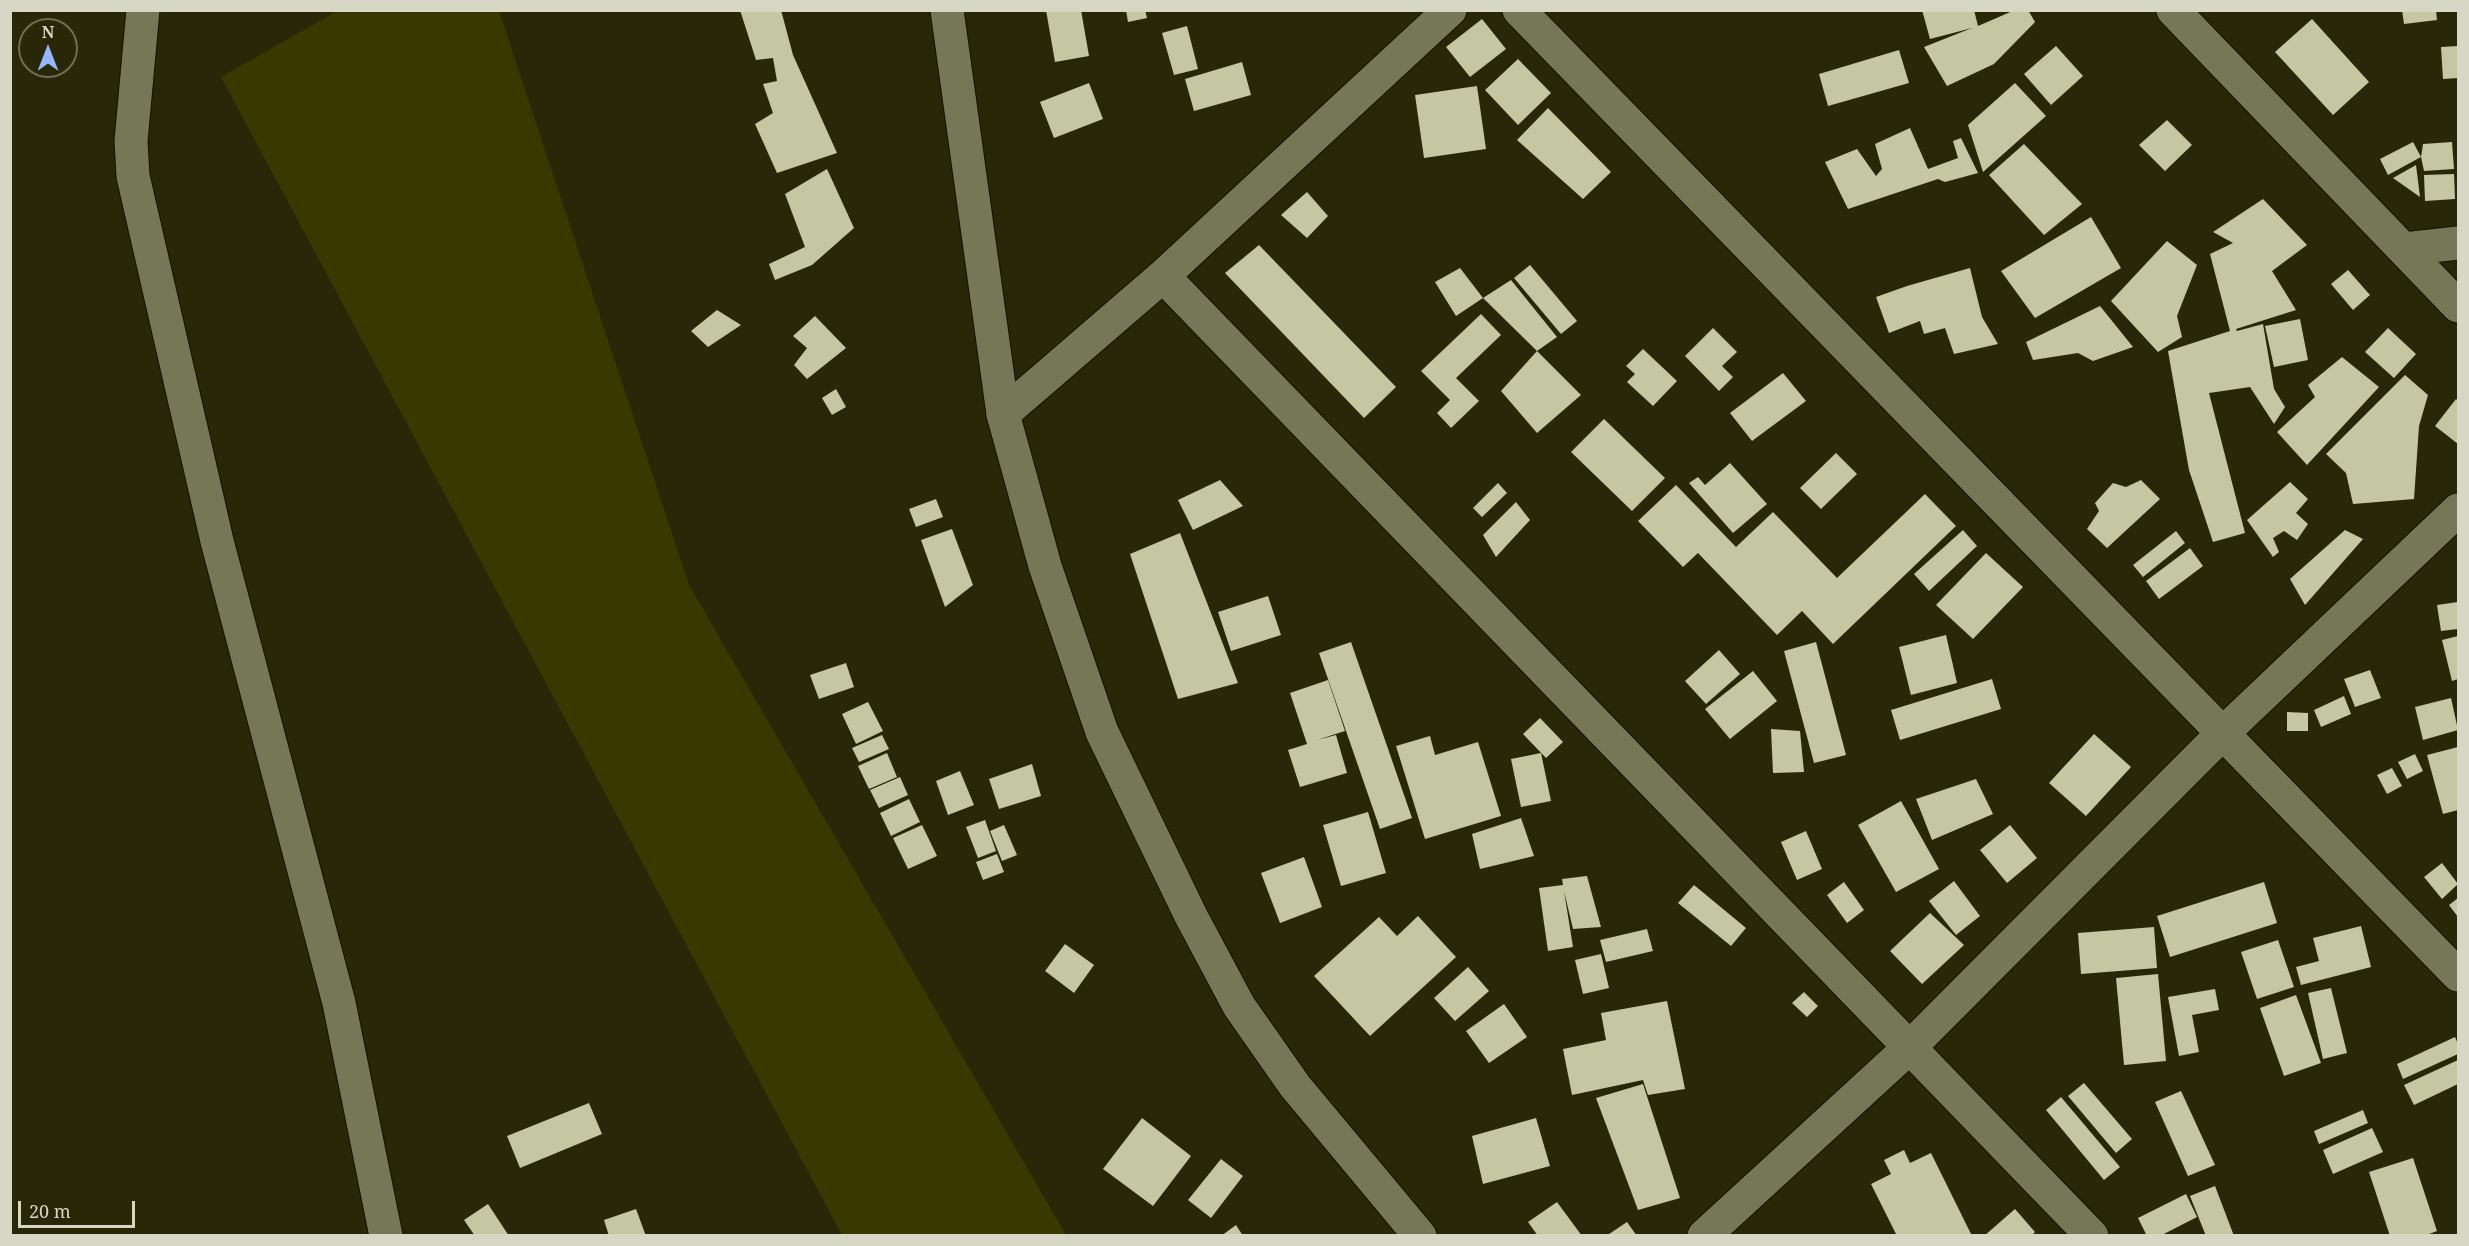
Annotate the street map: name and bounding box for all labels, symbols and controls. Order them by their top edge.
north arrow [18,18,78,78]
text: N [42,21,54,43]
scale bar [21,1189,138,1227]
text: 20 m [29,1199,71,1223]

